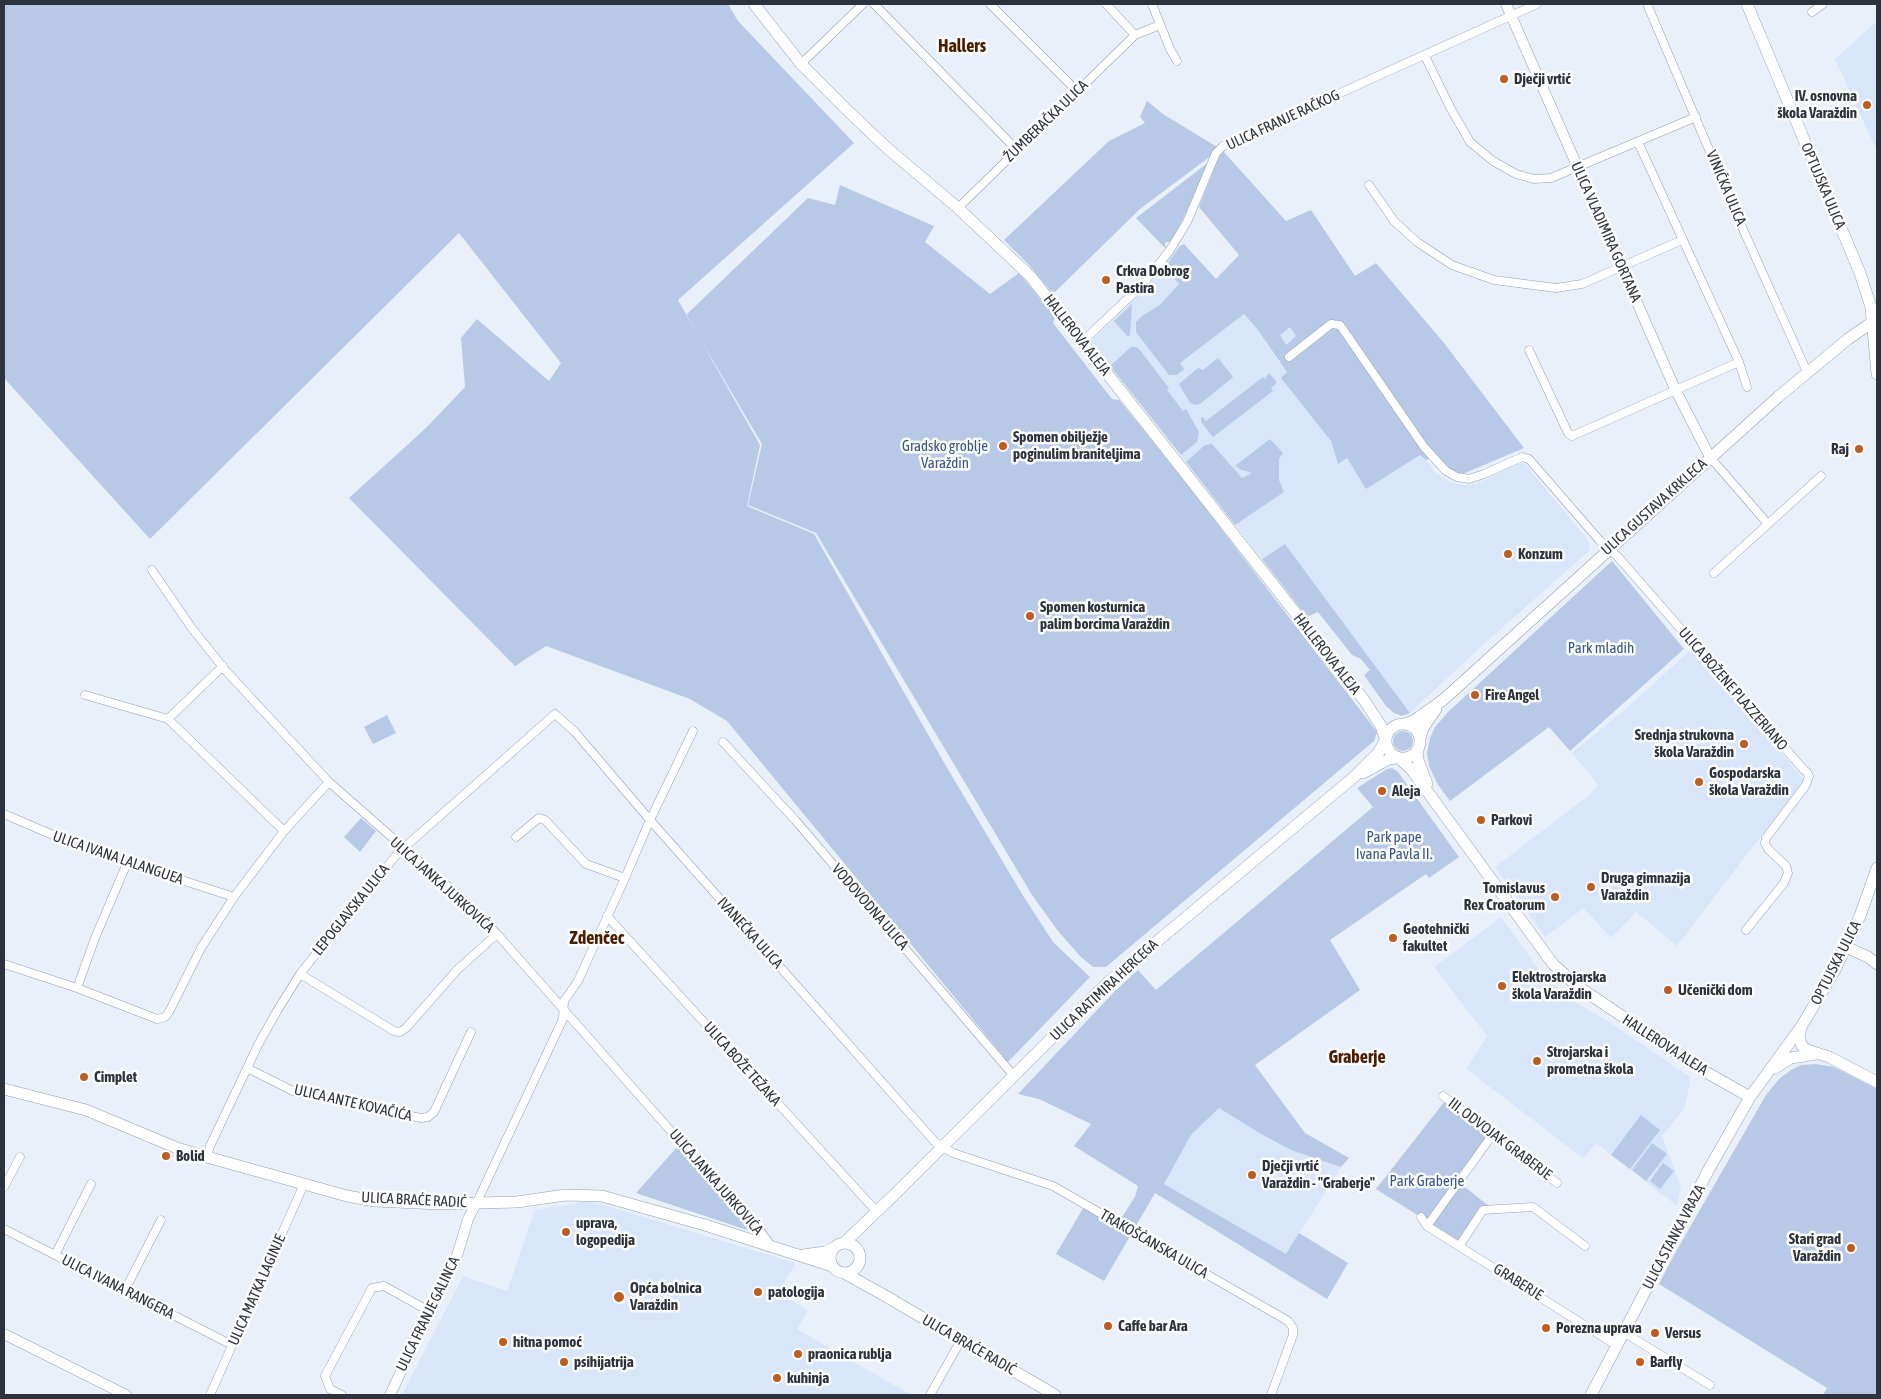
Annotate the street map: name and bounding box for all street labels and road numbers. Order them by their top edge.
street label: ŽUMBERAČKA ULICA [1000,76,1092,166]
street label: ULICA FRANJE RAČKOG [1224,86,1342,154]
street label: OPTUJSKA ULICA [1797,140,1849,232]
street label: VINIČKA ULICA [1702,148,1750,228]
street label: ULICA VLADIMIRA GORTANA [1567,159,1645,305]
street label: HALLEROVA ALEJA [1040,291,1114,379]
street label: ULICA GUSTAVA KRKLECA [1598,455,1710,559]
street label: HALLEROVA ALEJA [1290,610,1364,698]
street label: ULICA BOŽENE PLAZZERIANO [1675,624,1791,754]
street label: ULICA IVANA LALANGUEA [50,827,186,889]
street label: ULICA JANKA JURKOVIĆA [386,833,498,937]
street label: VODOVODNA ULICA [828,860,912,954]
street label: LEPOGLAVSKA ULICA [309,861,393,959]
street label: IVANEČKA ULICA [713,894,787,972]
street label: OPTUJSKA ULICA [1807,918,1865,1008]
street label: ULICA RATIMIRA HERCEGA [1046,935,1162,1045]
street label: HALLEROVA ALEJA [1619,1011,1711,1079]
street label: ULICA BOŽE TEŽAKA [699,1018,785,1110]
street label: ULICA ANTE KOVAČIĆA [292,1081,414,1125]
street label: III. ODVOJAK GRABERJE [1445,1094,1555,1184]
street label: ULICA JANKA JURKOVIĆA [665,1125,767,1239]
street label: ULICA STANKA VRAZA [1639,1181,1709,1293]
street label: ULICA BRAĆE RADIĆ [361,1188,467,1212]
street label: TRAKOŠĆANSKA ULICA [1097,1206,1211,1282]
street label: ULICA MATKA LAGINJE [224,1232,290,1348]
street label: ULICA IVANA RANGERA [59,1251,177,1323]
street label: ULICA FRANJE GALINCA [392,1254,464,1374]
street label: GRABERJE [1490,1260,1546,1304]
street label: ULICA BRAĆE RADIĆ [919,1311,1019,1379]

